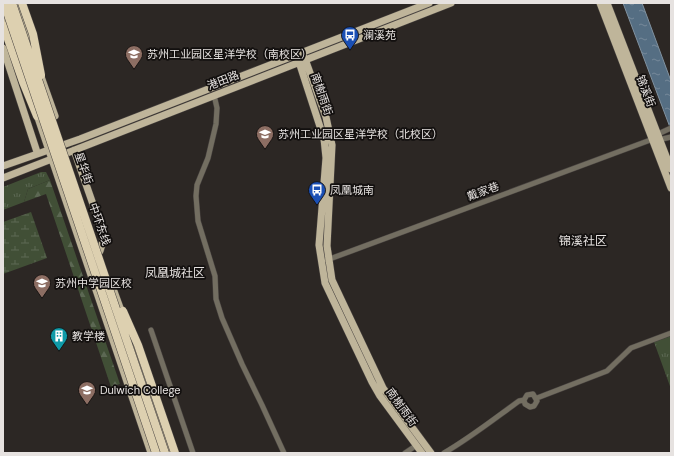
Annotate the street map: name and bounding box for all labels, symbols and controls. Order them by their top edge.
bus stop icon: 澜溪苑 [340,25,360,50]
place label: 澜溪苑 [363,28,396,42]
school or university icon: 苏州工业园区星洋学校（南校区） [124,44,144,69]
place label: 苏州工业园区星洋学校（南校区） [147,47,312,61]
street label: 港田路 [205,68,241,92]
street label: 南榭雨街 [308,71,336,117]
street label: 锦溪街 [634,73,658,109]
school or university icon: 苏州工业园区星洋学校（北校区） [255,124,275,149]
place label: 苏州工业园区星洋学校（北校区） [278,127,443,141]
street label: 星华街 [72,150,96,186]
street label: 戴家巷 [465,179,501,203]
bus stop icon: 凤凰城南 [307,180,327,205]
place label: 凤凰城南 [330,183,374,197]
street label: 中环东线 [86,201,114,247]
district label: 锦溪社区 [559,233,607,249]
district label: 凤凰城社区 [145,265,205,281]
school or university icon: 苏州中学园区校 [32,273,52,298]
place label: 苏州中学园区校 [55,276,132,290]
building icon: 教学楼 [49,326,69,351]
place label: 教学楼 [72,329,105,343]
school or university icon: Dulwich College [77,380,97,405]
place label: Dulwich College [100,383,181,397]
street label: 南榭雨街 [383,385,421,429]

